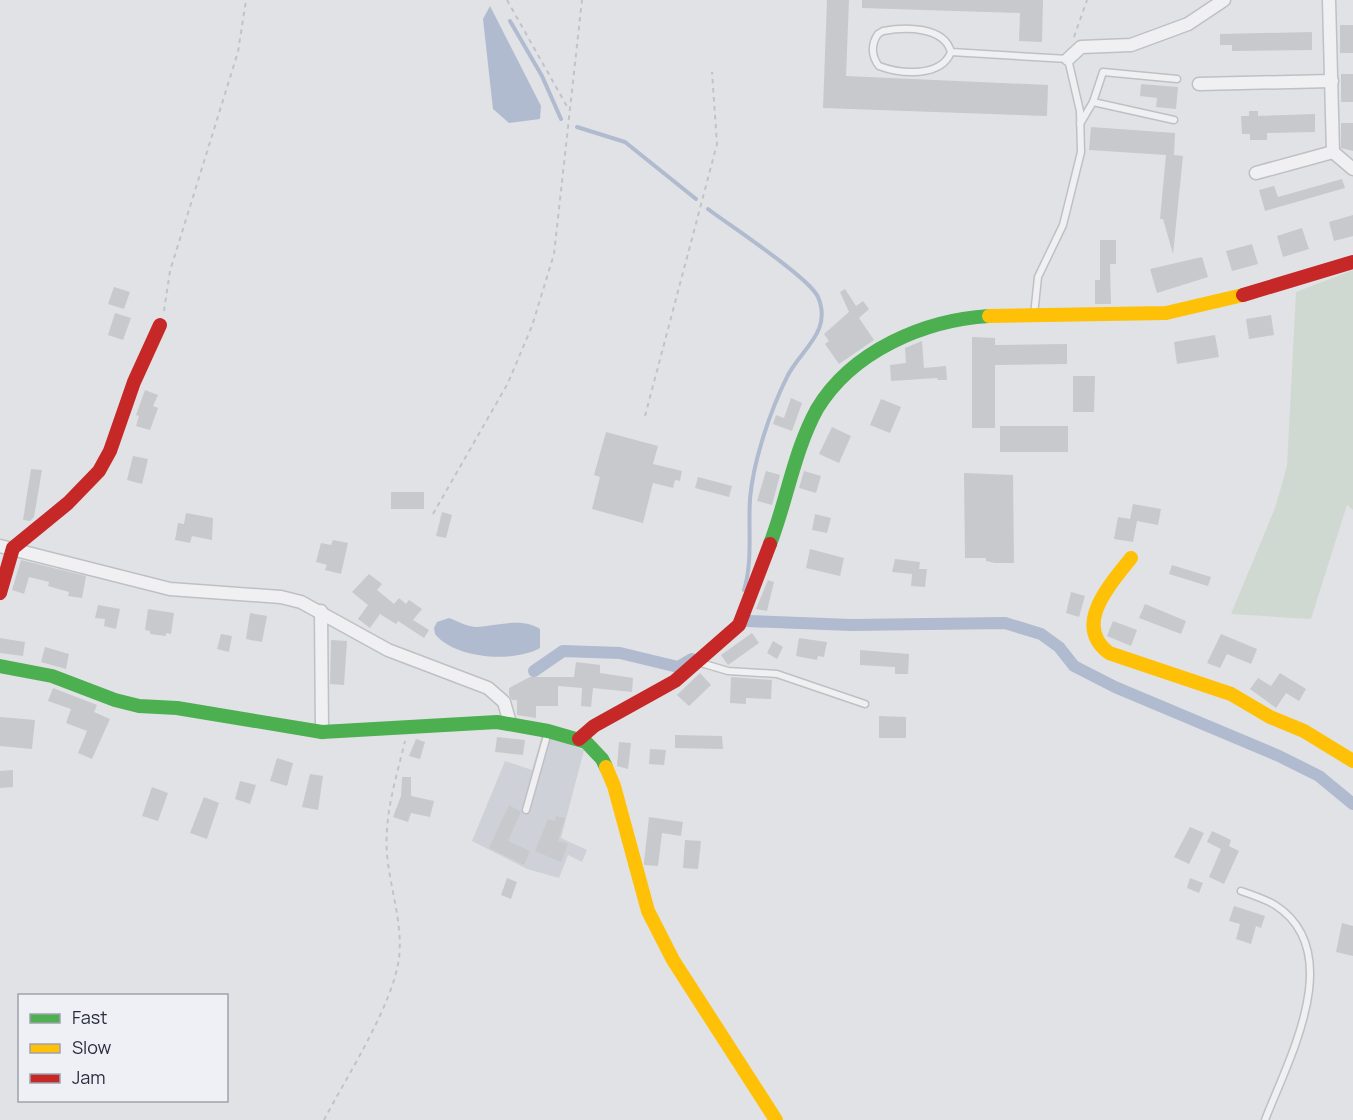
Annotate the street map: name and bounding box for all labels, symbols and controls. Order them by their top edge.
legend [18,994,228,1102]
text: Fast [72,1005,107,1029]
text: Slow [72,1035,112,1059]
text: Jam [72,1065,106,1089]

